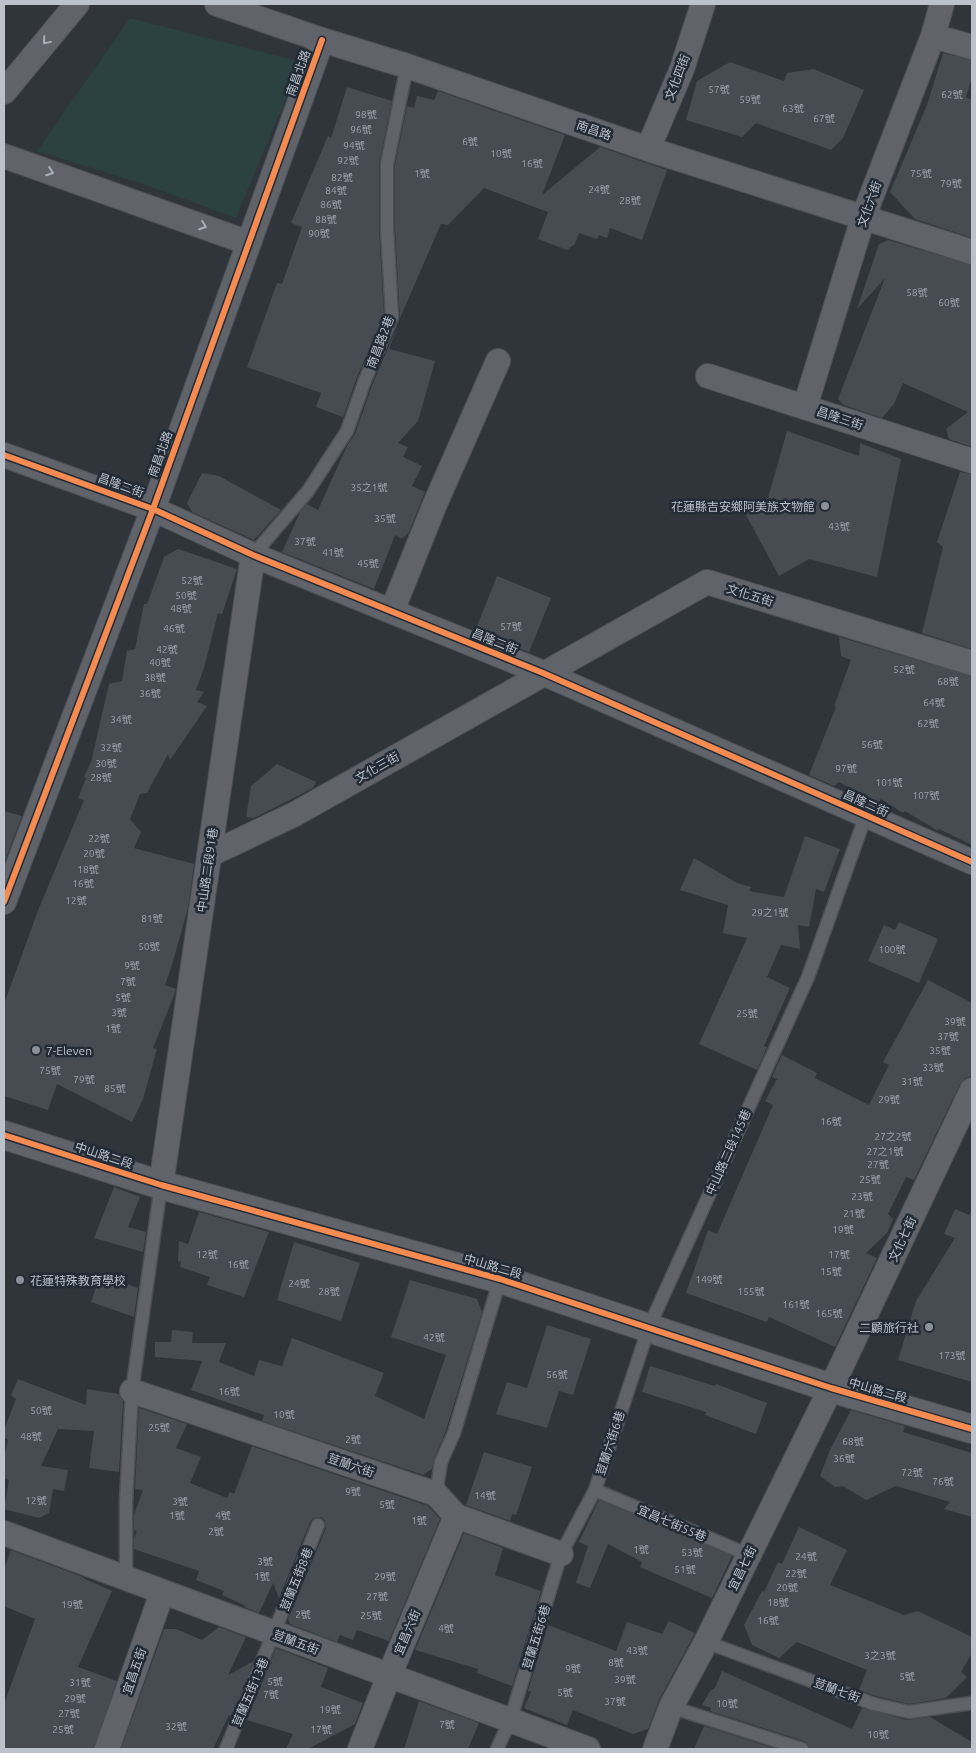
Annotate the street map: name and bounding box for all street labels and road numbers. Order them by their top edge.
street label: 南昌北路 [284,48,312,98]
street label: 文化四街 [662,52,692,102]
street label: 南昌路 [575,118,613,142]
street label: 文化六街 [855,179,883,229]
street label: 南昌路2巷 [364,314,396,370]
street label: 昌隆三街 [815,404,865,432]
street label: 南昌北路 [146,429,174,479]
street label: 昌隆二街 [96,471,146,499]
street label: 文化五街 [725,582,775,608]
street label: 昌隆二街 [470,626,520,656]
street label: 文化三街 [353,749,401,785]
street label: 昌隆二街 [841,787,891,819]
street label: 中山路二段91巷 [195,827,219,913]
street label: 中山路二段145巷 [703,1107,753,1197]
street label: 中山路二段 [73,1140,135,1170]
street label: 文化七街 [886,1214,918,1264]
street label: 中山路二段 [462,1251,524,1281]
street label: 中山路二段 [847,1375,909,1405]
street label: 荳蘭六街6巷 [593,1409,627,1477]
street label: 荳蘭六街 [326,1451,376,1479]
street label: 宜昌七街55巷 [636,1503,708,1543]
street label: 宜昌七街 [726,1544,758,1592]
street label: 荳蘭五街8巷 [277,1546,315,1612]
street label: 荳蘭五街6巷 [520,1603,552,1671]
street label: 宜昌六街 [392,1607,422,1657]
street label: 荳蘭五街 [271,1628,321,1656]
street label: 宜昌五街 [120,1646,148,1696]
street label: 荳蘭五街13巷 [230,1656,270,1728]
street label: 荳蘭七街 [812,1676,862,1704]

